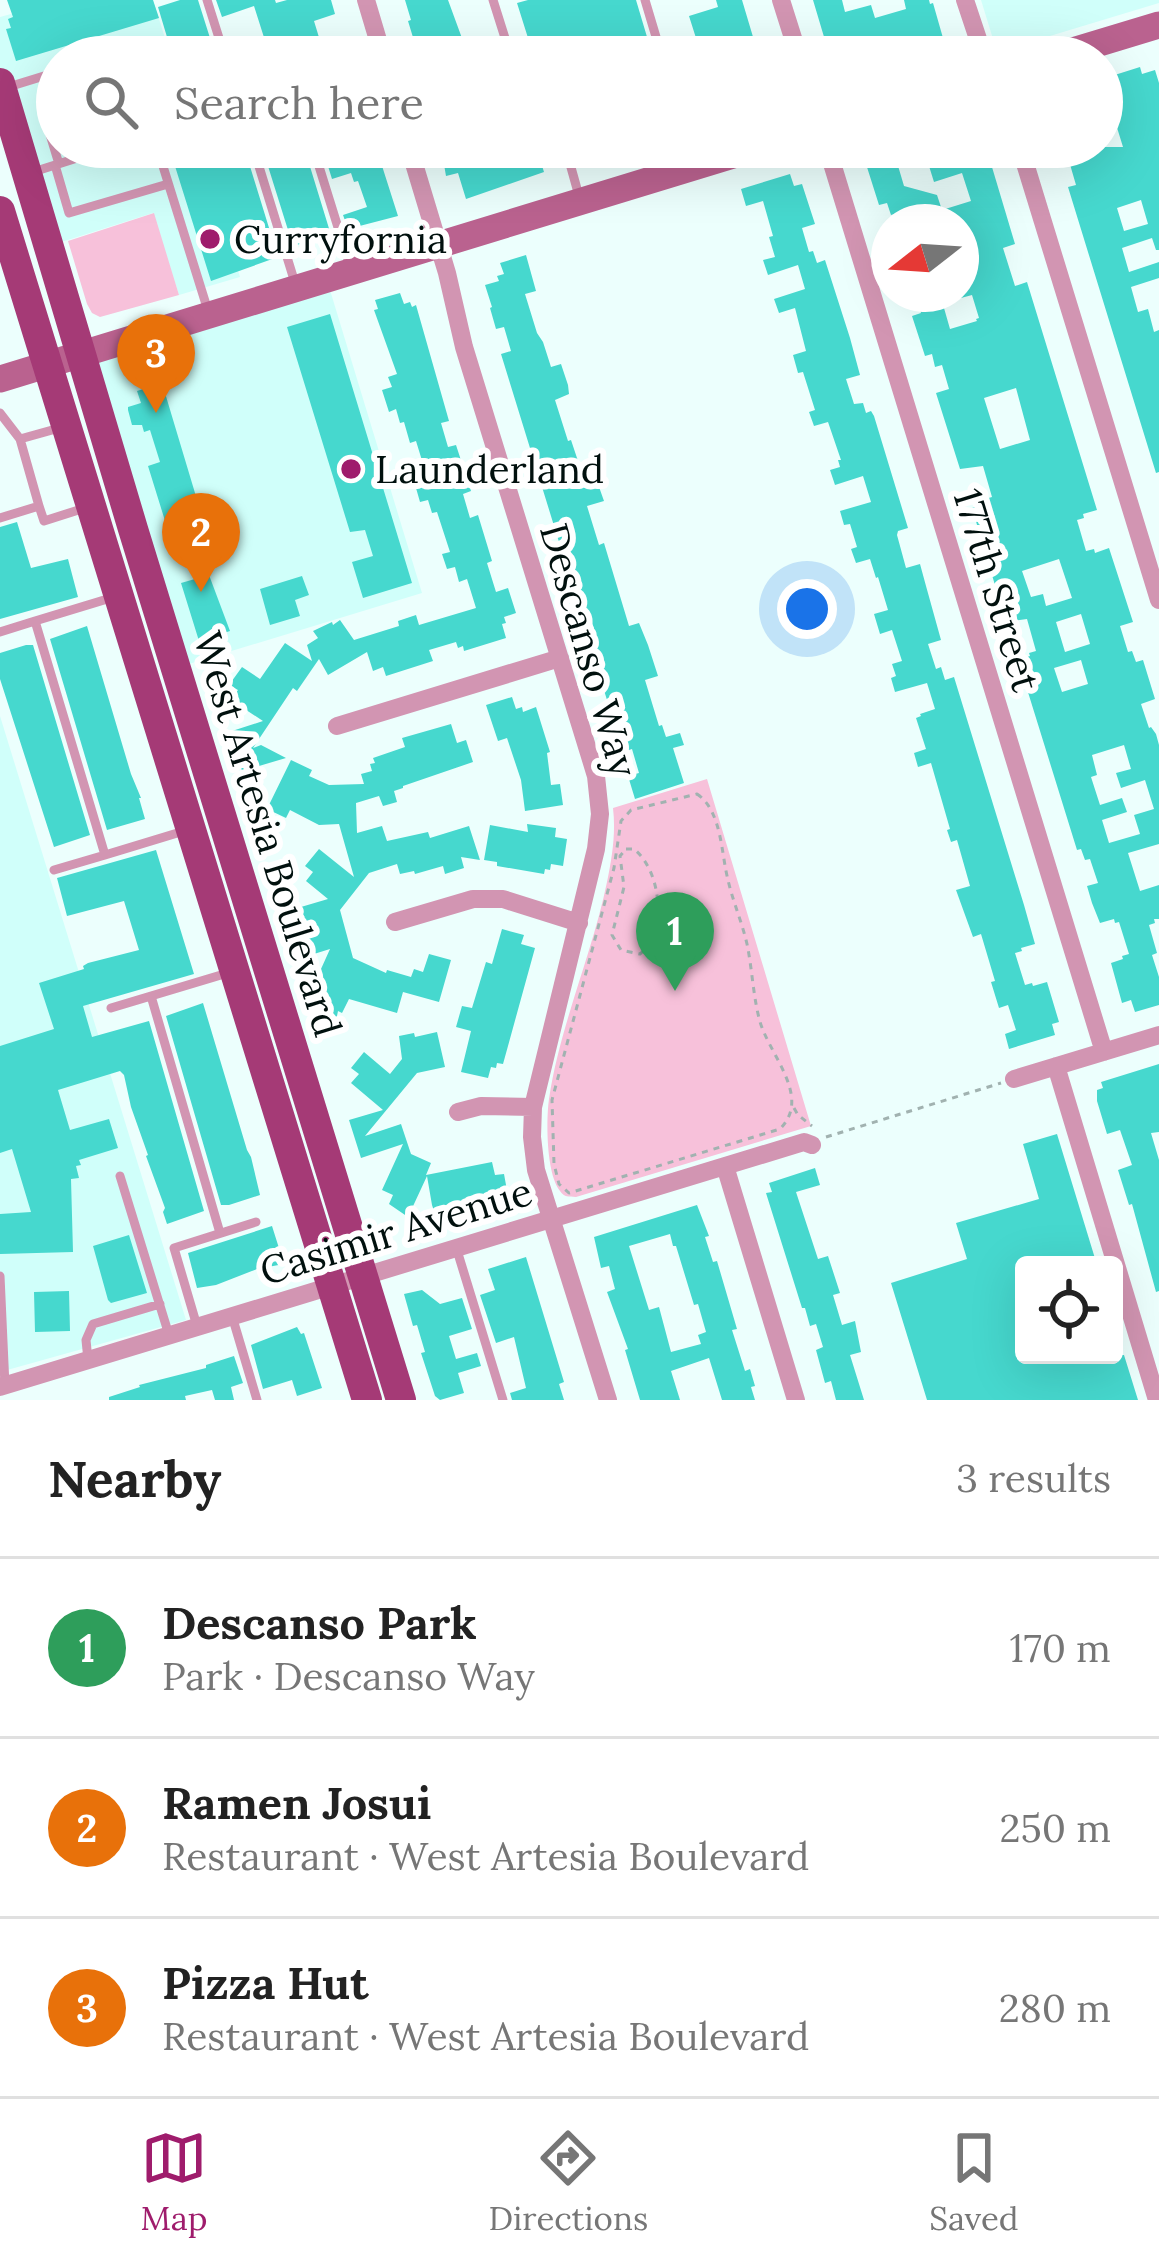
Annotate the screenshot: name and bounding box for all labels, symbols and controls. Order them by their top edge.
search box [36,36,1123,168]
icon: search [78,69,144,135]
text: Search here [174,74,424,131]
north arrow [871,204,979,312]
place label: Curryfornia [234,214,447,264]
marker: Curryfornia [197,226,223,252]
pin: 3 [117,314,195,413]
place label: Launderland [375,444,604,494]
marker: Launderland [338,456,364,482]
street label: 177th Street [942,483,1052,697]
pin: 2 [162,493,240,592]
street label: Descanso Way [529,517,649,783]
your location [777,579,837,639]
street label: West Artesia Boulevard [183,626,353,1042]
pin: 1 [636,892,714,991]
street label: Casimir Avenue [254,1166,538,1296]
map controls [1015,1256,1123,1364]
button: locate [1015,1256,1123,1364]
text: Nearby [48,1446,221,1511]
text: 3 results [956,1453,1111,1503]
text: Descanso Park [162,1594,477,1651]
text: 1 [79,1623,95,1673]
text: 170 m [1009,1623,1111,1673]
text: Park · Descanso Way [162,1651,535,1701]
text: Ramen Josui [162,1774,431,1831]
text: 2 [77,1803,97,1853]
text: 250 m [999,1803,1111,1853]
text: Restaurant · West Artesia Boulevard [162,1831,809,1881]
text: Pizza Hut [162,1954,369,2011]
text: 3 [76,1983,98,2033]
text: 280 m [999,1983,1111,2033]
text: Restaurant · West Artesia Boulevard [162,2011,809,2061]
tab: Map [140,2125,208,2239]
tab: Directions [489,2125,648,2239]
tab: Saved [929,2125,1018,2239]

